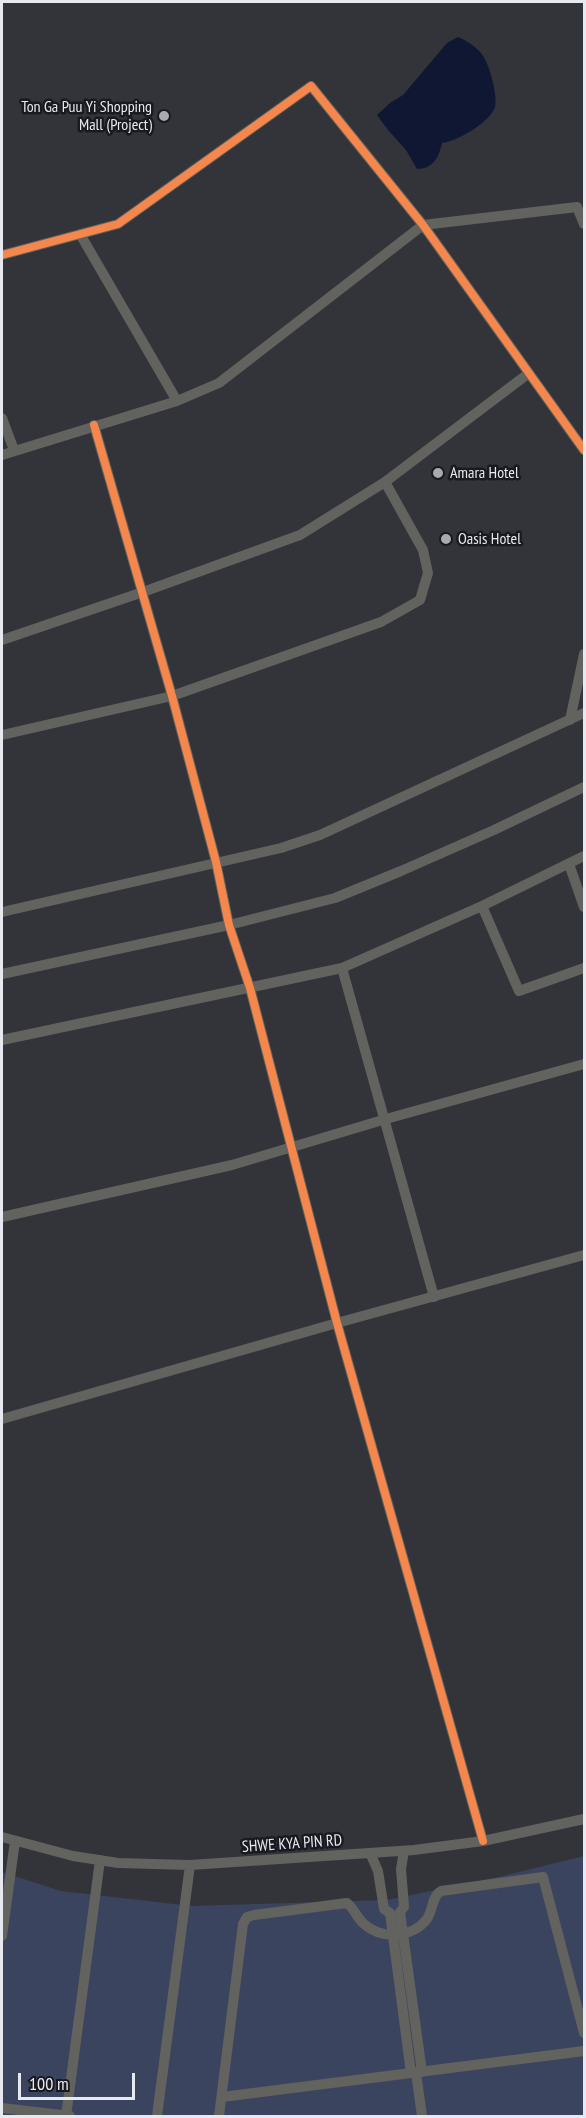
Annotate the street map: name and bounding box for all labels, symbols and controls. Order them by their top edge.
place label: Ton Ga Puu Yi Shopping Mall (Project) [21,97,152,135]
marker: Ton Ga Puu Yi Shopping Mall (Project) [157,109,171,123]
place label: Amara Hotel [450,463,519,483]
marker: Amara Hotel [431,466,445,480]
place label: Oasis Hotel [458,529,521,549]
marker: Oasis Hotel [439,532,453,546]
street label: SHWE KYA PIN RD [241,1831,343,1857]
scale bar [21,2061,138,2099]
text: 100 m [29,2072,69,2095]

